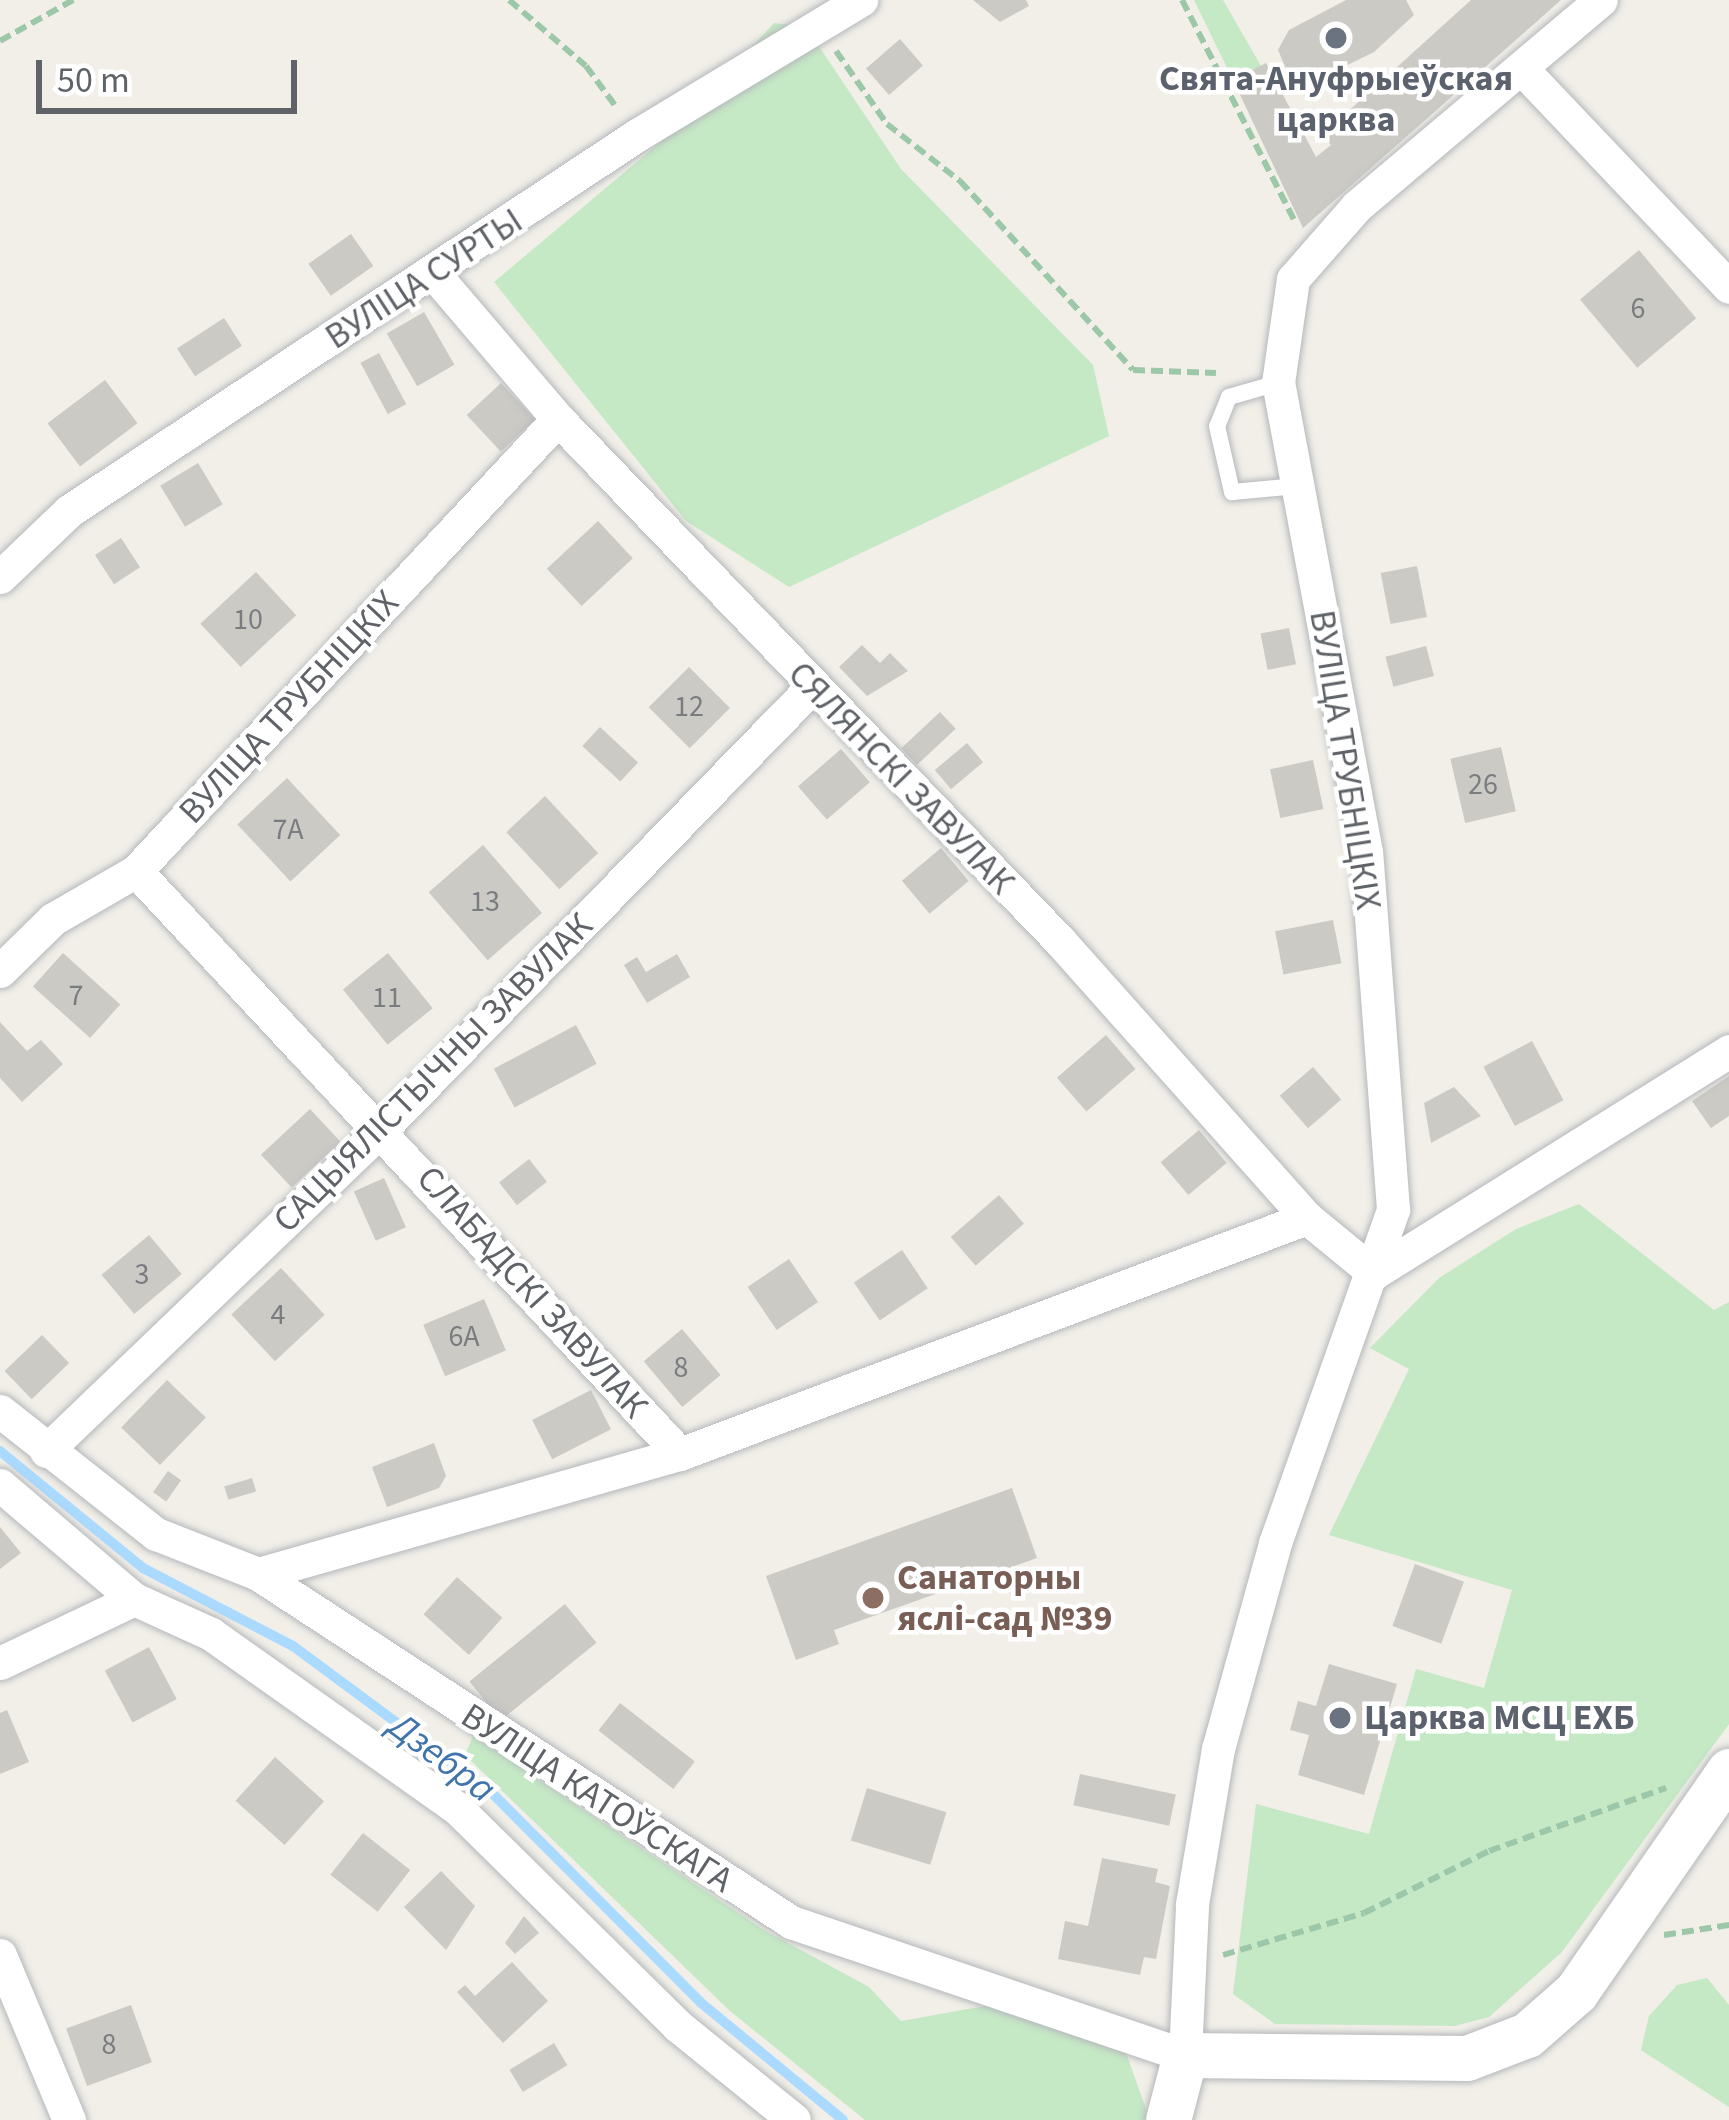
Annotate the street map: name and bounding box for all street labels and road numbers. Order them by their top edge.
street label: ВУЛІЦА СУРТЫ [317,199,531,359]
street label: ВУЛІЦА ТРУБНІЦКІХ [170,582,408,832]
street label: ВУЛІЦА ТРУБНІЦКІХ [1300,607,1390,913]
street label: СЯЛЯНСКІ ЗАВУЛАК [779,653,1023,903]
street label: САЦЫЯЛІСТЫЧНЫ ЗАВУЛАК [264,904,602,1242]
street label: СЛАБАДСКІ ЗАВУЛАК [408,1157,656,1427]
street label: ВУЛІЦА КАТОЎСКАГА [453,1694,741,1902]

